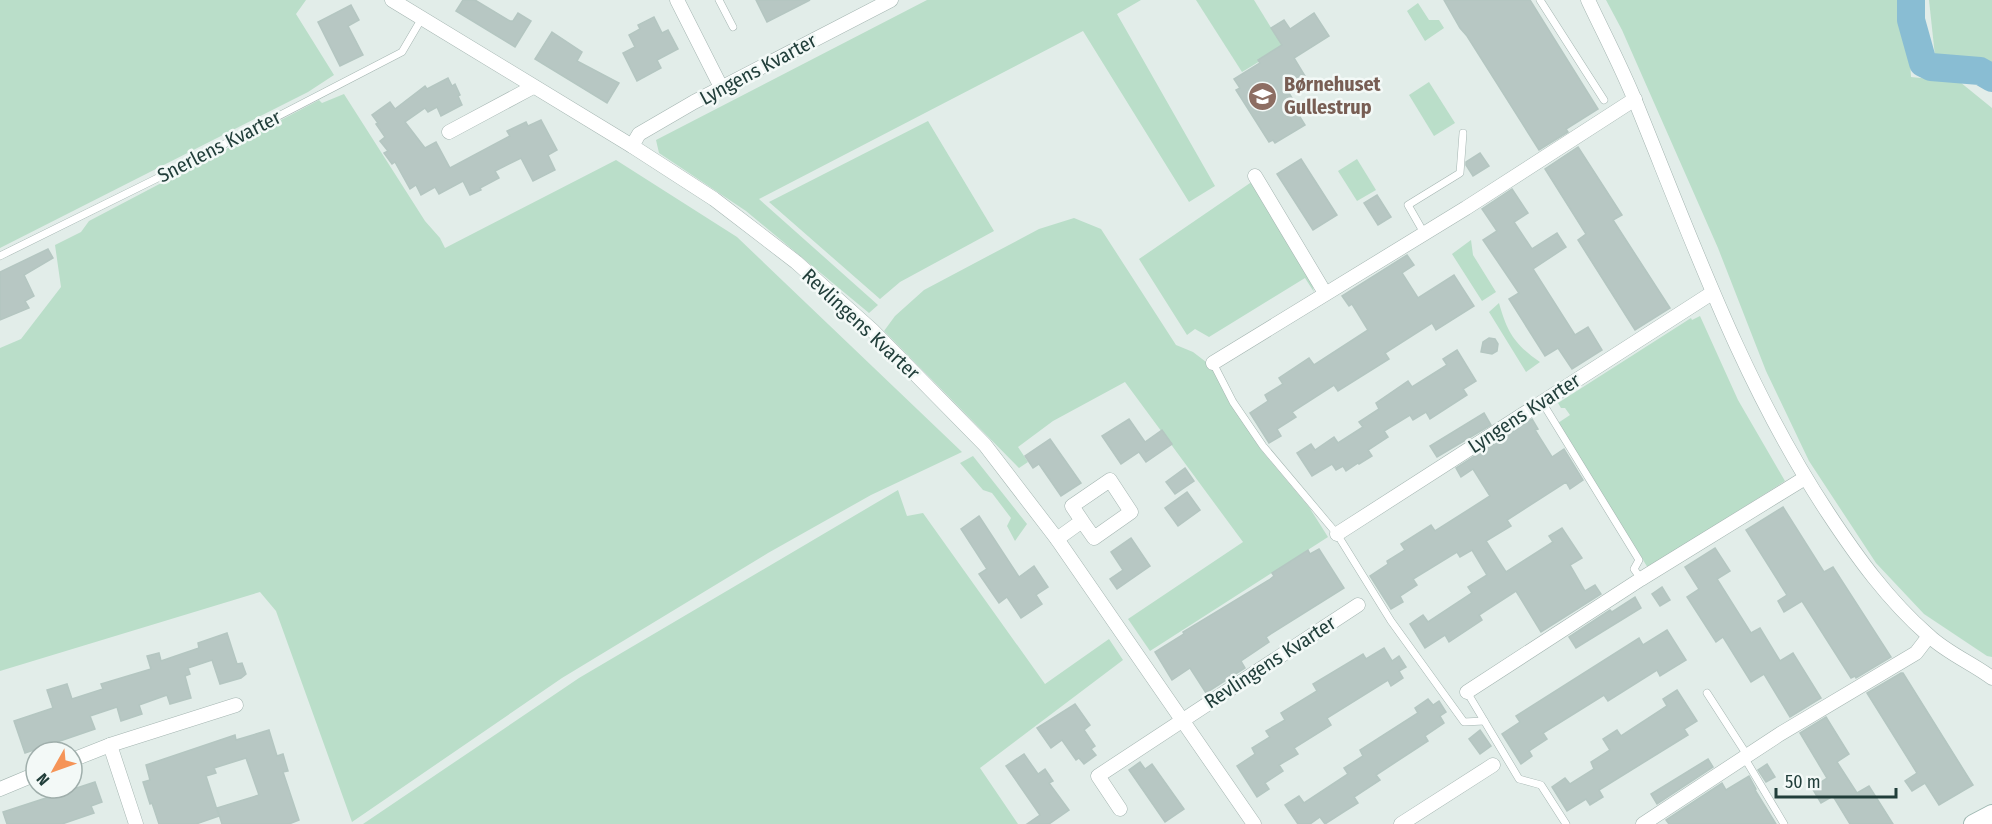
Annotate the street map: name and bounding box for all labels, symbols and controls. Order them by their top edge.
street label: Lyngens Kvarter [696,28,820,110]
place label: Børnehuset Gullestrup [1284,72,1382,119]
school or university icon: Børnehuset Gullestrup [1247,80,1279,112]
street label: Snerlens Kvarter [153,105,285,187]
street label: Revlingens Kvarter [797,263,925,385]
street label: Lyngens Kvarter [1464,368,1584,458]
street label: Revlingens Kvarter [1200,611,1340,713]
north arrow [24,740,84,800]
scale bar [1776,761,1896,799]
text: N [33,770,53,789]
text: 50 m [1785,771,1821,793]

